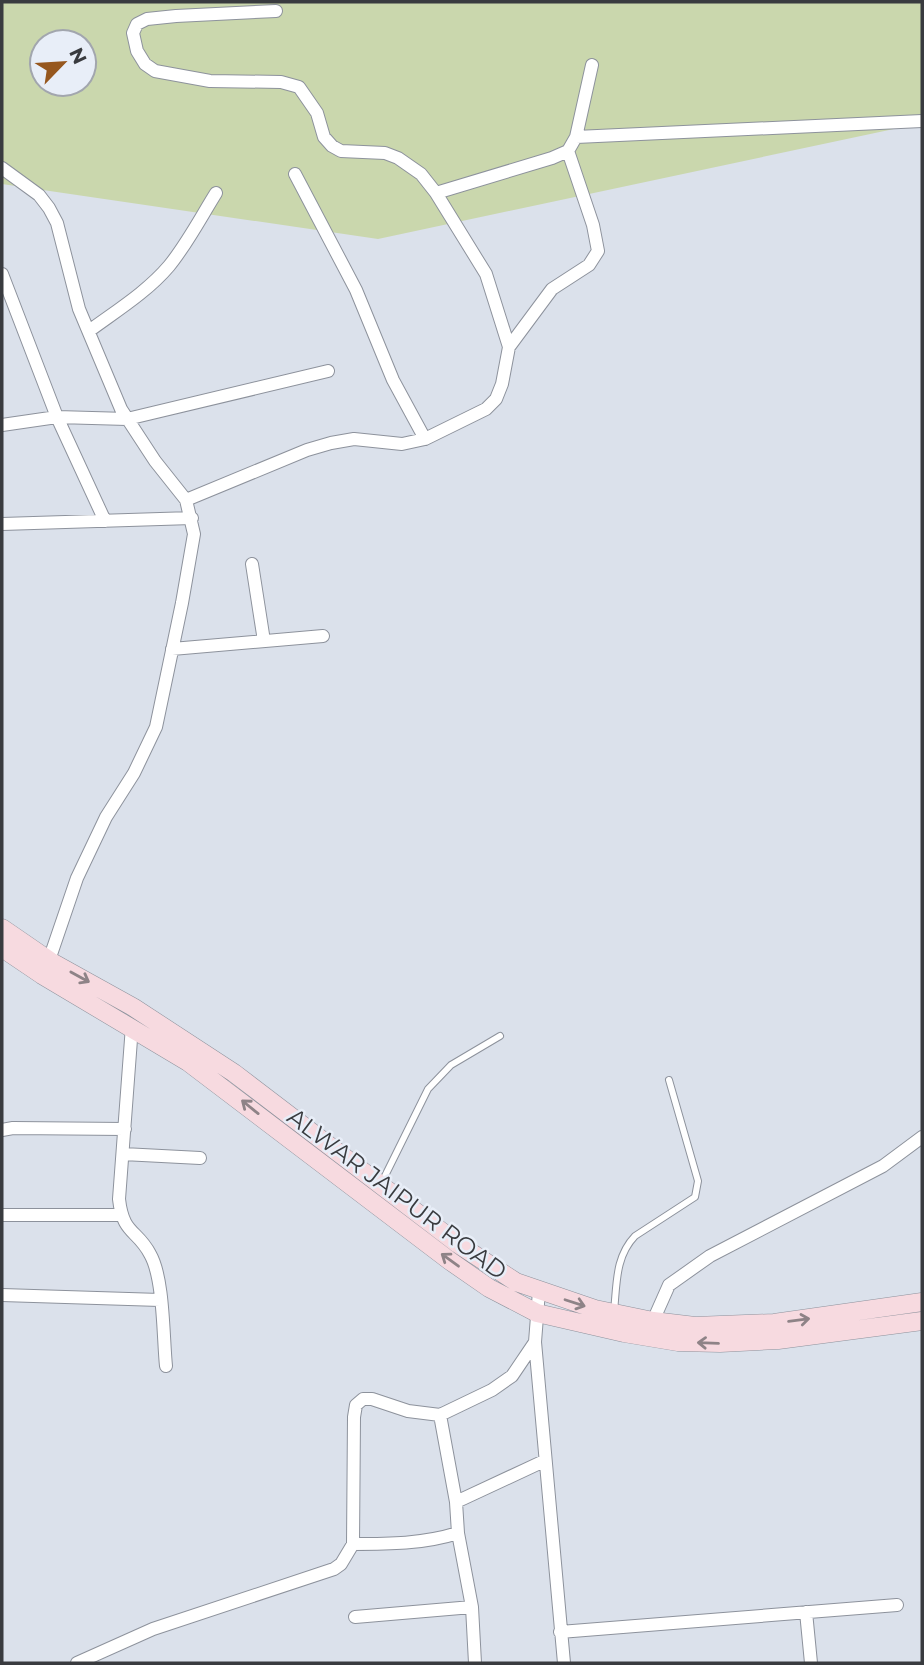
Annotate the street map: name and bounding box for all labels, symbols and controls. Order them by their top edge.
north arrow [28,28,98,98]
text: N [64,44,92,68]
one-way arrow [69,971,90,984]
one-way arrow [241,1099,259,1115]
street label: ALWAR JAIPUR ROAD [282,1102,513,1285]
one-way arrow [441,1253,459,1268]
one-way arrow [563,1297,585,1310]
one-way arrow [788,1314,810,1327]
one-way arrow [697,1336,720,1349]

